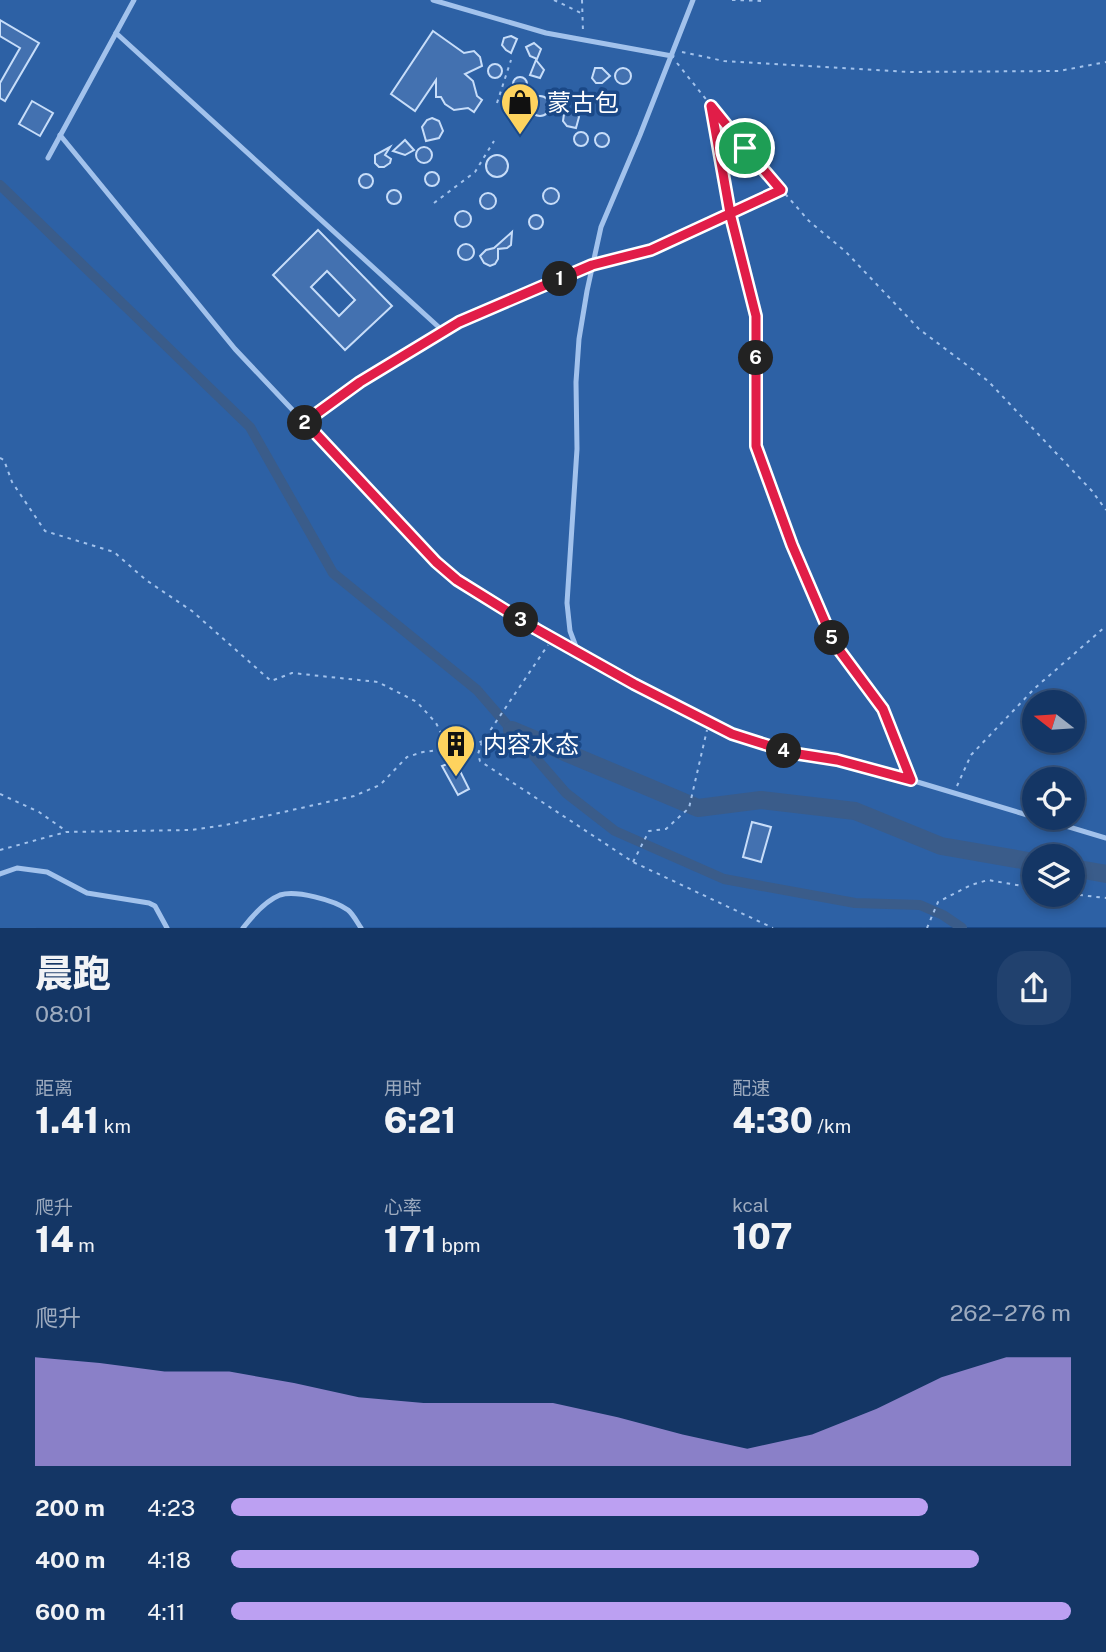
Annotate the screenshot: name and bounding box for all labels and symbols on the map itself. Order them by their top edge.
shop icon: 蒙古包 [499,81,541,136]
place label: 蒙古包 [547,88,619,116]
pin [715,118,775,178]
pin: 1 [542,262,578,296]
pin: 6 [738,340,774,376]
pin: 2 [288,406,322,440]
pin: 3 [504,602,538,638]
pin: 5 [814,620,850,656]
north arrow [1022,690,1085,752]
building icon: 内容水态 [435,723,477,778]
place label: 内容水态 [483,730,579,758]
pin: 4 [766,734,802,768]

